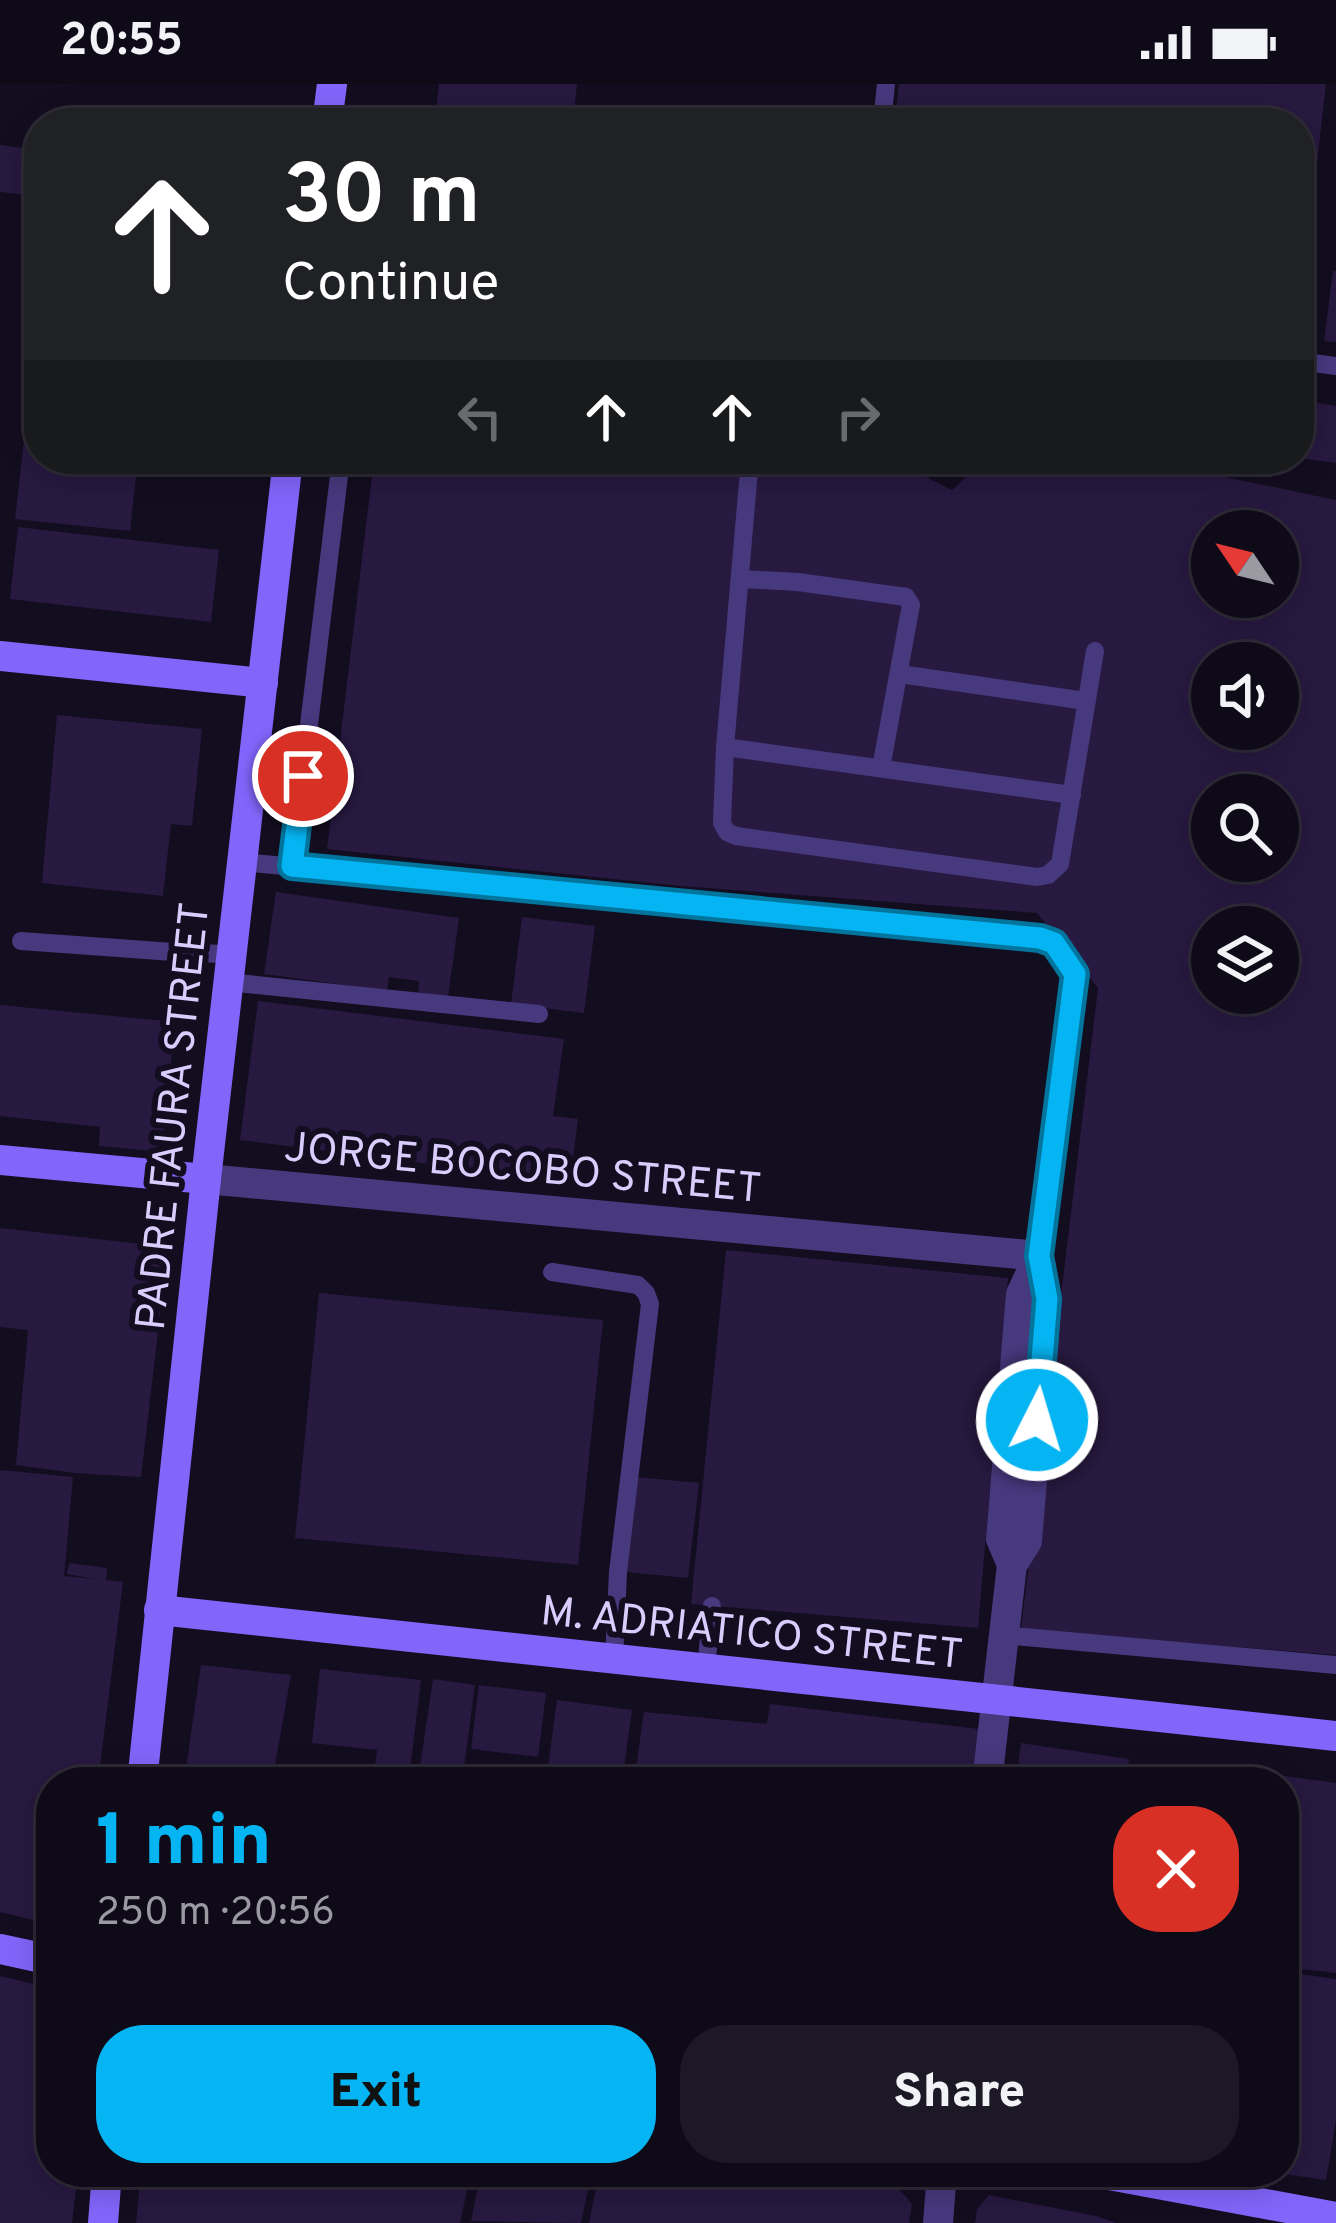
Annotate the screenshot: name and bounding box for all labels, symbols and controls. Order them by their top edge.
text: 20:55 [60,14,183,71]
text: 30 m [282,147,481,253]
icon: ahead [84,156,240,312]
text: Continue [282,251,499,320]
icon: left [447,384,513,450]
icon: ahead [573,384,639,450]
icon: ahead [699,384,765,450]
icon: right [825,384,891,450]
north arrow [1191,510,1299,618]
map controls [1191,510,1299,1014]
button: sound [1191,642,1299,750]
pin [252,725,354,827]
icon: arrive [270,743,336,809]
button: search [1191,774,1299,882]
street label: PADRE FAURA STREET [127,900,224,1333]
button: layers [1191,906,1299,1014]
street label: JORGE BOCOBO STREET [282,1123,763,1218]
position arrow [974,1357,1100,1483]
street label: M. ADRIATICO STREET [538,1587,965,1684]
text: 1 min [96,1799,272,1891]
button: close [1113,1806,1239,1932]
text: 250 m · 20:56 [96,1890,335,1939]
button: Exit [96,2025,656,2163]
button: Share [680,2025,1239,2163]

